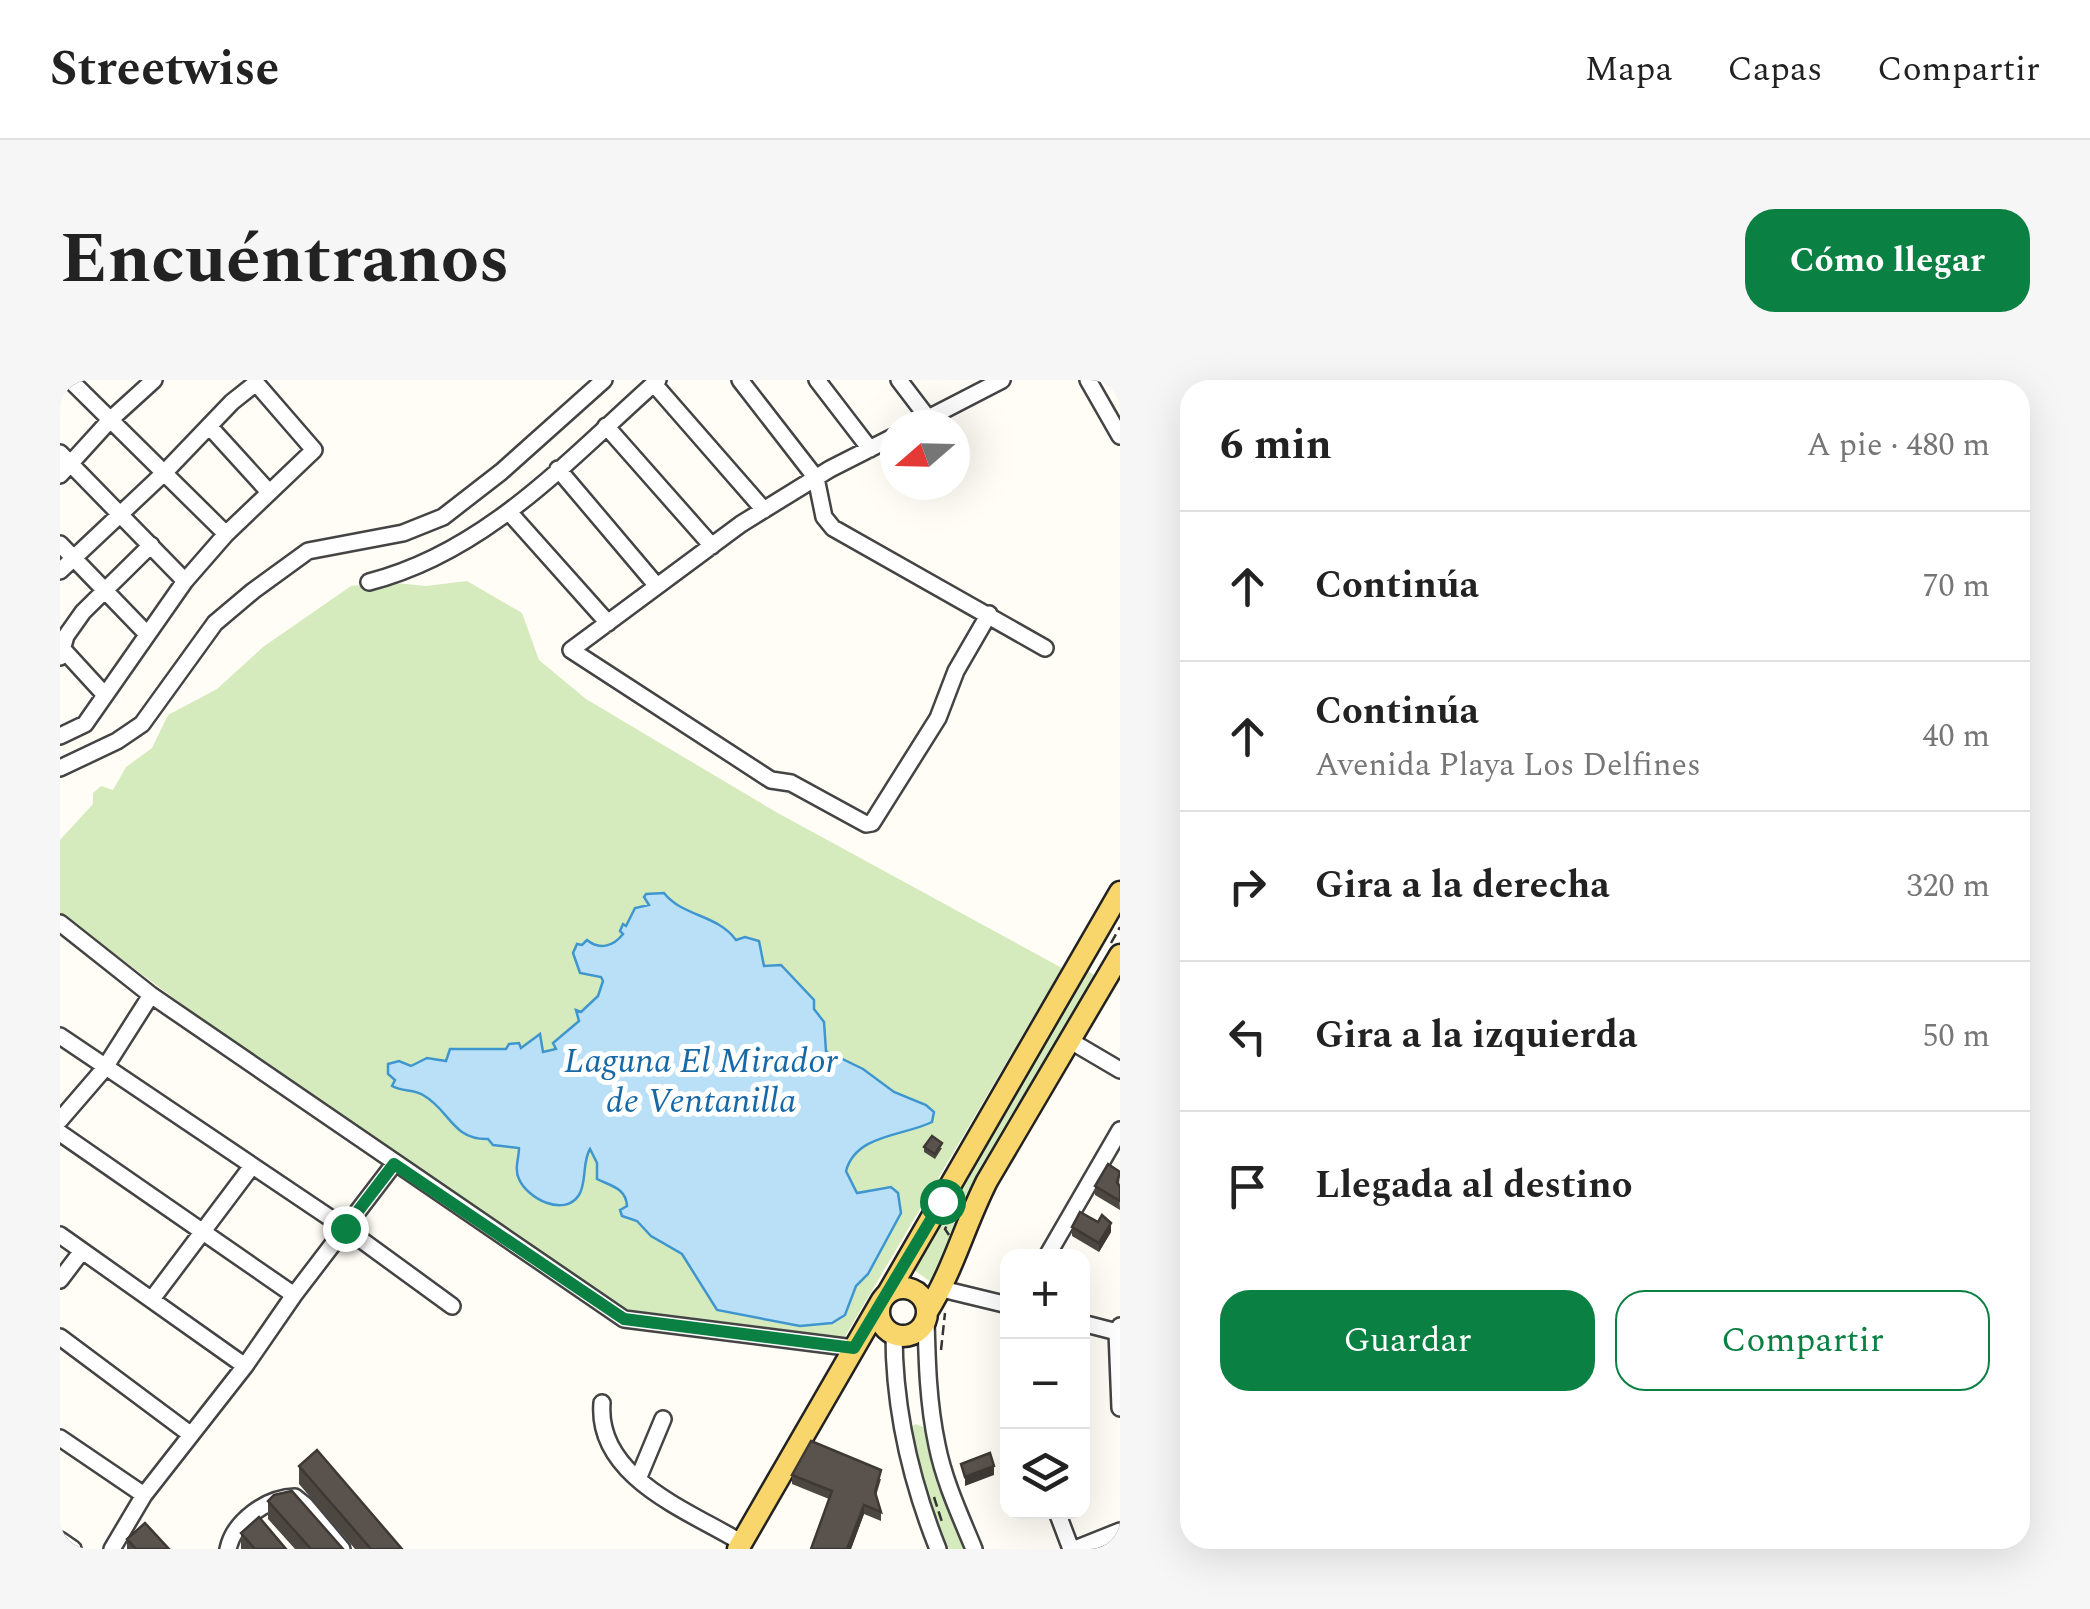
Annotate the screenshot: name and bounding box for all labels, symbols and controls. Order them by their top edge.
text: Streetwise [50,33,279,106]
text: Mapa [1585,43,1673,96]
text: Capas [1728,43,1822,96]
text: Compartir [1877,43,2040,96]
text: Encuéntranos [60,207,510,313]
button: Cómo llegar [1745,209,2030,312]
north arrow [880,410,970,500]
text: 6 min [1220,414,1332,477]
text: A pie · 480 m [1807,421,1990,470]
text: Continúa [1315,557,1479,615]
icon: ahead [1220,559,1275,614]
text: 70 m [1922,562,1990,611]
text: Continúa [1315,683,1479,741]
icon: ahead [1220,709,1275,764]
text: 40 m [1922,712,1990,761]
text: Avenida Playa Los Delfines [1315,741,1701,790]
text: Gira a la derecha [1315,857,1610,915]
icon: right [1220,859,1275,914]
text: 320 m [1906,862,1990,911]
text: Gira a la izquierda [1315,1007,1637,1065]
icon: left [1220,1009,1275,1064]
text: 50 m [1922,1012,1990,1061]
water label: Laguna El Mirador de Ventanilla [564,1035,839,1128]
text: Llegada al destino [1315,1157,1633,1215]
icon: arrive [1220,1159,1275,1214]
route start [920,1179,966,1225]
route end [323,1206,369,1252]
map controls [1000,1249,1090,1519]
button: + [1000,1249,1090,1339]
button: Guardar [1220,1290,1595,1391]
button: Compartir [1615,1290,1990,1391]
button: − [1000,1339,1090,1429]
button: layers [1000,1429,1090,1519]

